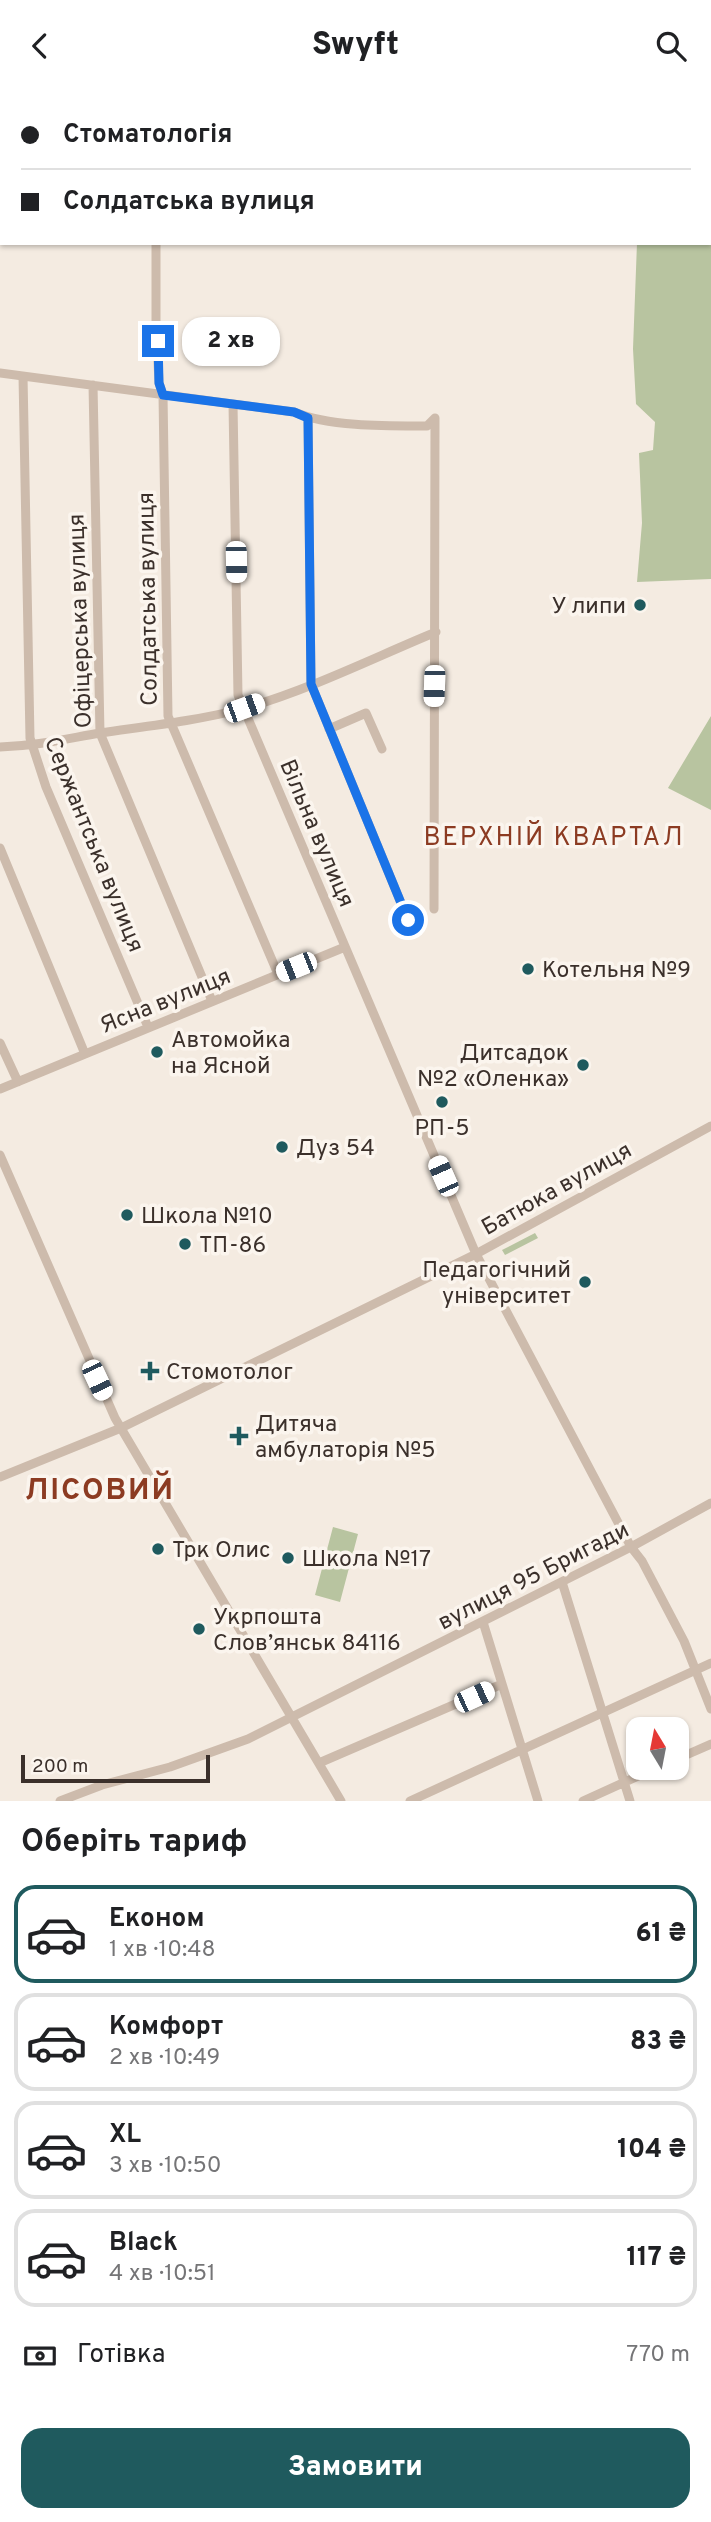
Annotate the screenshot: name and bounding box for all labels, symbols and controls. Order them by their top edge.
text: Swyft [312,26,399,66]
icon: back [21,27,59,65]
icon: search [652,27,690,65]
text: Стоматологія [63,119,232,152]
text: Солдатська вулиця [63,186,315,219]
callout: 2 хв [182,317,280,365]
route end [142,325,174,357]
text: 2 хв [207,327,255,356]
street label: Солдатська вулиця [133,492,166,706]
street label: Офіцерська вулиця [63,513,100,729]
car [226,541,247,583]
place label: У липи [552,593,626,622]
marker: У липи [632,597,648,613]
car [423,665,446,707]
car [221,691,268,725]
street label: Сержантська вулиця [36,733,149,957]
street label: Вільна вулиця [272,756,360,912]
district label: ВЕРХНІЙ КВАРТАЛ [423,820,685,855]
route start [392,904,424,936]
car [273,949,320,985]
place label: Котельня №9 [542,957,691,986]
marker: Котельня №9 [520,961,536,977]
street label: Ясна вулиця [96,963,236,1042]
place label: Автомойка на Ясной [171,1027,290,1082]
place label: Дитсадок №2 «Оленка» [417,1040,569,1095]
marker: Автомойка на Ясной [149,1044,165,1060]
marker: Дитсадок №2 «Оленка» [575,1057,591,1073]
marker: РП-5 [434,1094,450,1110]
place label: РП-5 [415,1115,469,1144]
place label: Дуз 54 [296,1135,375,1164]
street label: Батюка вулиця [477,1137,637,1243]
marker: Дуз 54 [274,1139,290,1155]
car [425,1153,462,1199]
place label: Школа №10 [141,1203,273,1232]
marker: Школа №10 [119,1207,135,1223]
place label: ТП-86 [199,1232,266,1261]
marker: ТП-86 [177,1236,193,1252]
place label: Педагогічний університет [422,1257,571,1312]
marker: Педагогічний університет [577,1274,593,1290]
car [79,1357,116,1403]
place label: Стомотолог [166,1359,293,1388]
marker: Стомотолог [140,1361,160,1381]
place label: Дитяча амбулаторія №5 [255,1411,436,1466]
marker: Дитяча амбулаторія №5 [229,1426,249,1446]
district label: ЛІСОВИЙ [25,1470,175,1510]
street label: вулиця 95 Бригади [434,1516,635,1638]
place label: Трк Олис [172,1537,271,1566]
marker: Трк Олис [150,1541,166,1557]
place label: Школа №17 [302,1546,431,1575]
marker: Школа №17 [280,1550,296,1566]
place label: Укрпошта Слов’янськ 84116 [213,1604,401,1659]
marker: Укрпошта Слов’янськ 84116 [191,1621,207,1637]
car [451,1679,498,1715]
north arrow [626,1717,690,1780]
map controls [626,1717,689,1780]
scale bar [21,1752,210,1784]
text: 200 m [32,1755,88,1779]
text: Оберіть тариф [21,1823,247,1863]
icon: car [25,1903,88,1966]
text: Економ [109,1903,204,1936]
text: 61 ₴ [635,1918,686,1951]
text: 1 хв · 10:48 [109,1936,215,1965]
icon: car [25,2011,88,2074]
text: Комфорт [109,2011,223,2044]
text: 83 ₴ [630,2026,686,2059]
text: 2 хв · 10:49 [109,2044,220,2073]
icon: car [25,2119,88,2182]
text: XL [109,2119,141,2152]
text: 104 ₴ [617,2134,686,2167]
text: 3 хв · 10:50 [109,2152,221,2181]
icon: car [25,2227,88,2290]
text: Black [109,2227,178,2260]
text: 117 ₴ [626,2242,686,2275]
text: 4 хв · 10:51 [109,2260,216,2289]
icon: cash [21,2337,59,2375]
text: Готівка [77,2339,166,2372]
text: 770 m [626,2341,690,2370]
button: Замовити [21,2428,690,2508]

